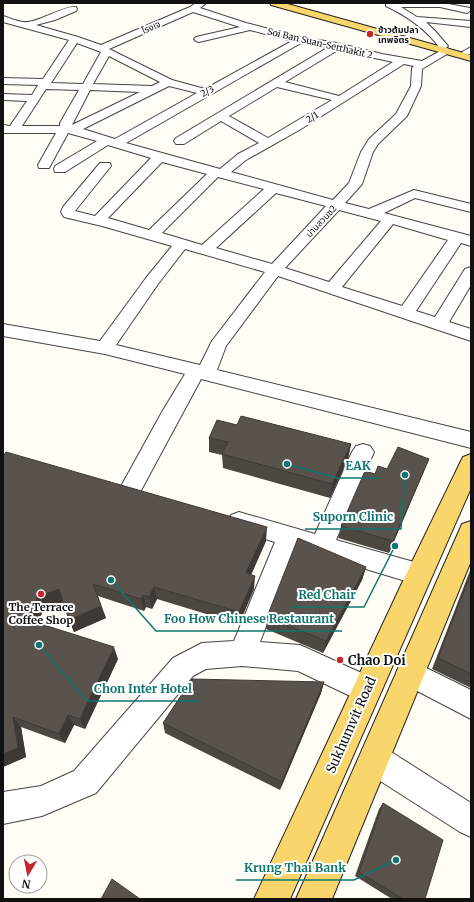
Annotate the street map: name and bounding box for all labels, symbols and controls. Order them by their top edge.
street label: โรงเจ [140,18,162,36]
place label: ข้าวต้มปลา เทพจิตร [378,24,419,45]
street label: Soi Ban Suan-Setthakit 2 [266,26,374,60]
marker: ข้าวต้มปลา เทพจิตร [365,29,375,39]
street label: 2/3 [198,83,216,99]
street label: 2/1 [304,109,320,125]
street label: บ่านสวนซ2 [303,203,339,239]
callout: EAK [337,454,379,478]
text: EAK [345,458,371,473]
callout: Suporn Clinic [305,505,401,529]
text: Suporn Clinic [313,509,393,524]
callout: Red Chair [290,583,364,607]
text: Red Chair [298,587,356,602]
marker: The Terrace Coffee Shop [36,589,46,599]
place label: The Terrace Coffee Shop [8,600,74,627]
callout: Foo How Chinese Restaurant [156,607,342,631]
text: Foo How Chinese Restaurant [164,611,334,626]
place label: Chao Doi [348,652,406,669]
marker: Chao Doi [335,655,345,665]
street label: Sukhumvit Road [322,674,380,776]
callout: Chon Inter Hotel [87,677,200,701]
text: Chon Inter Hotel [94,681,192,696]
north arrow [8,854,48,894]
callout: Krung Thai Bank [236,856,354,880]
text: Krung Thai Bank [244,860,346,875]
text: N [20,876,32,891]

